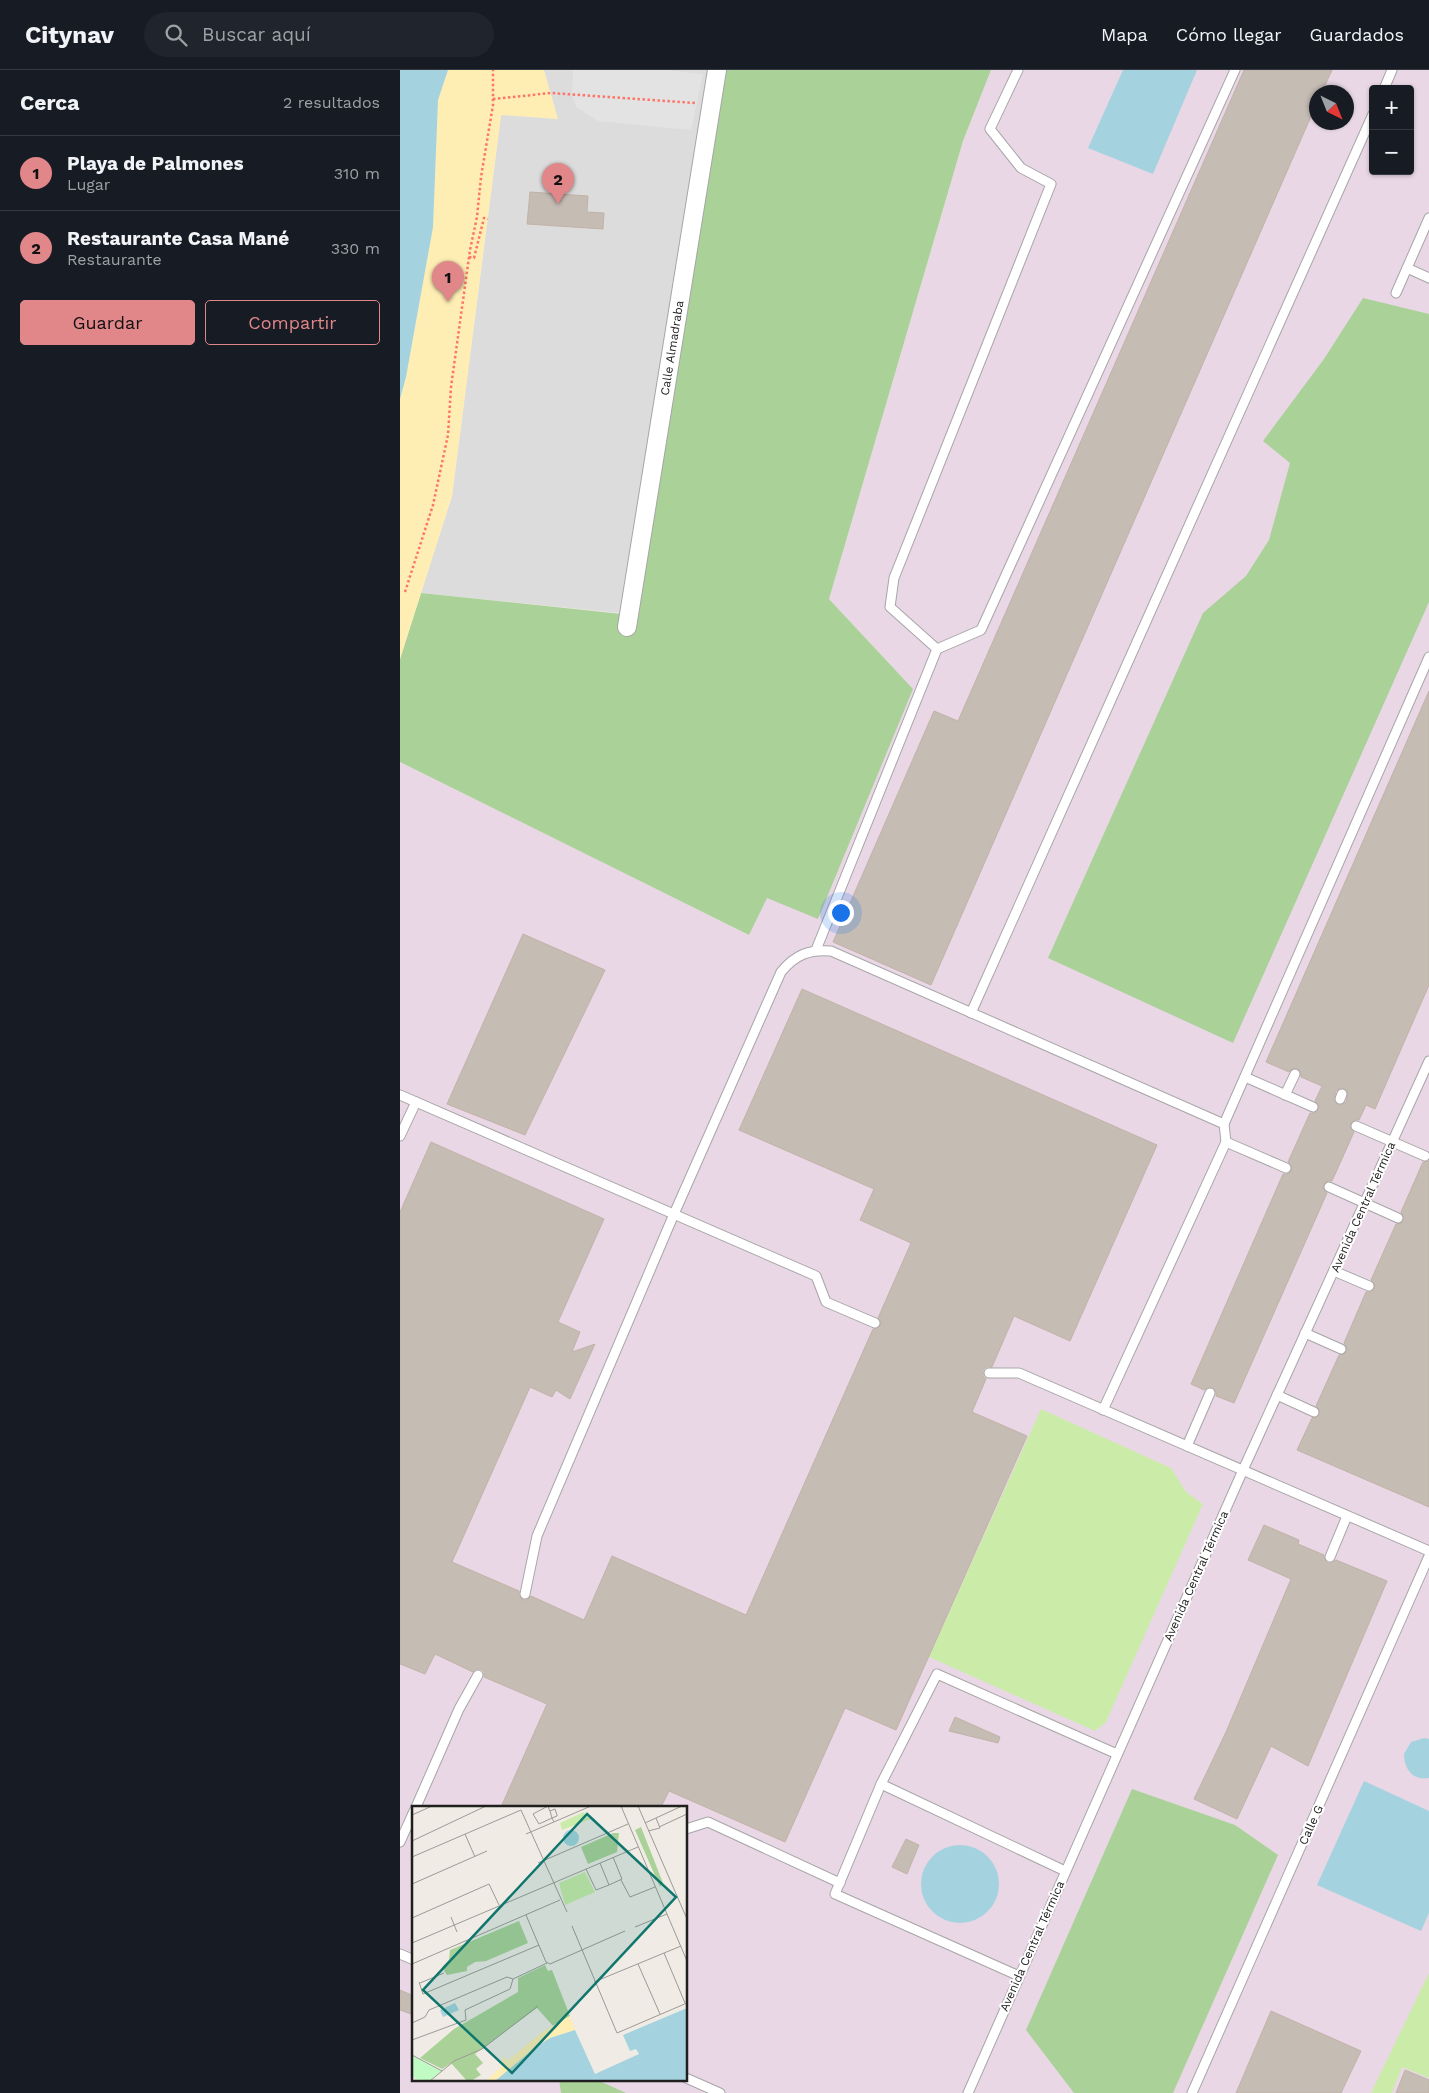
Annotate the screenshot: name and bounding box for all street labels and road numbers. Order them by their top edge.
street label: Calle Almadraba [658,299,686,397]
street label: Avenida Central Térmica [1328,1139,1398,1274]
street label: Avenida Central Térmica [1161,1508,1231,1643]
street label: Calle G [1296,1803,1326,1847]
street label: Avenida Central Térmica [997,1878,1067,2013]

